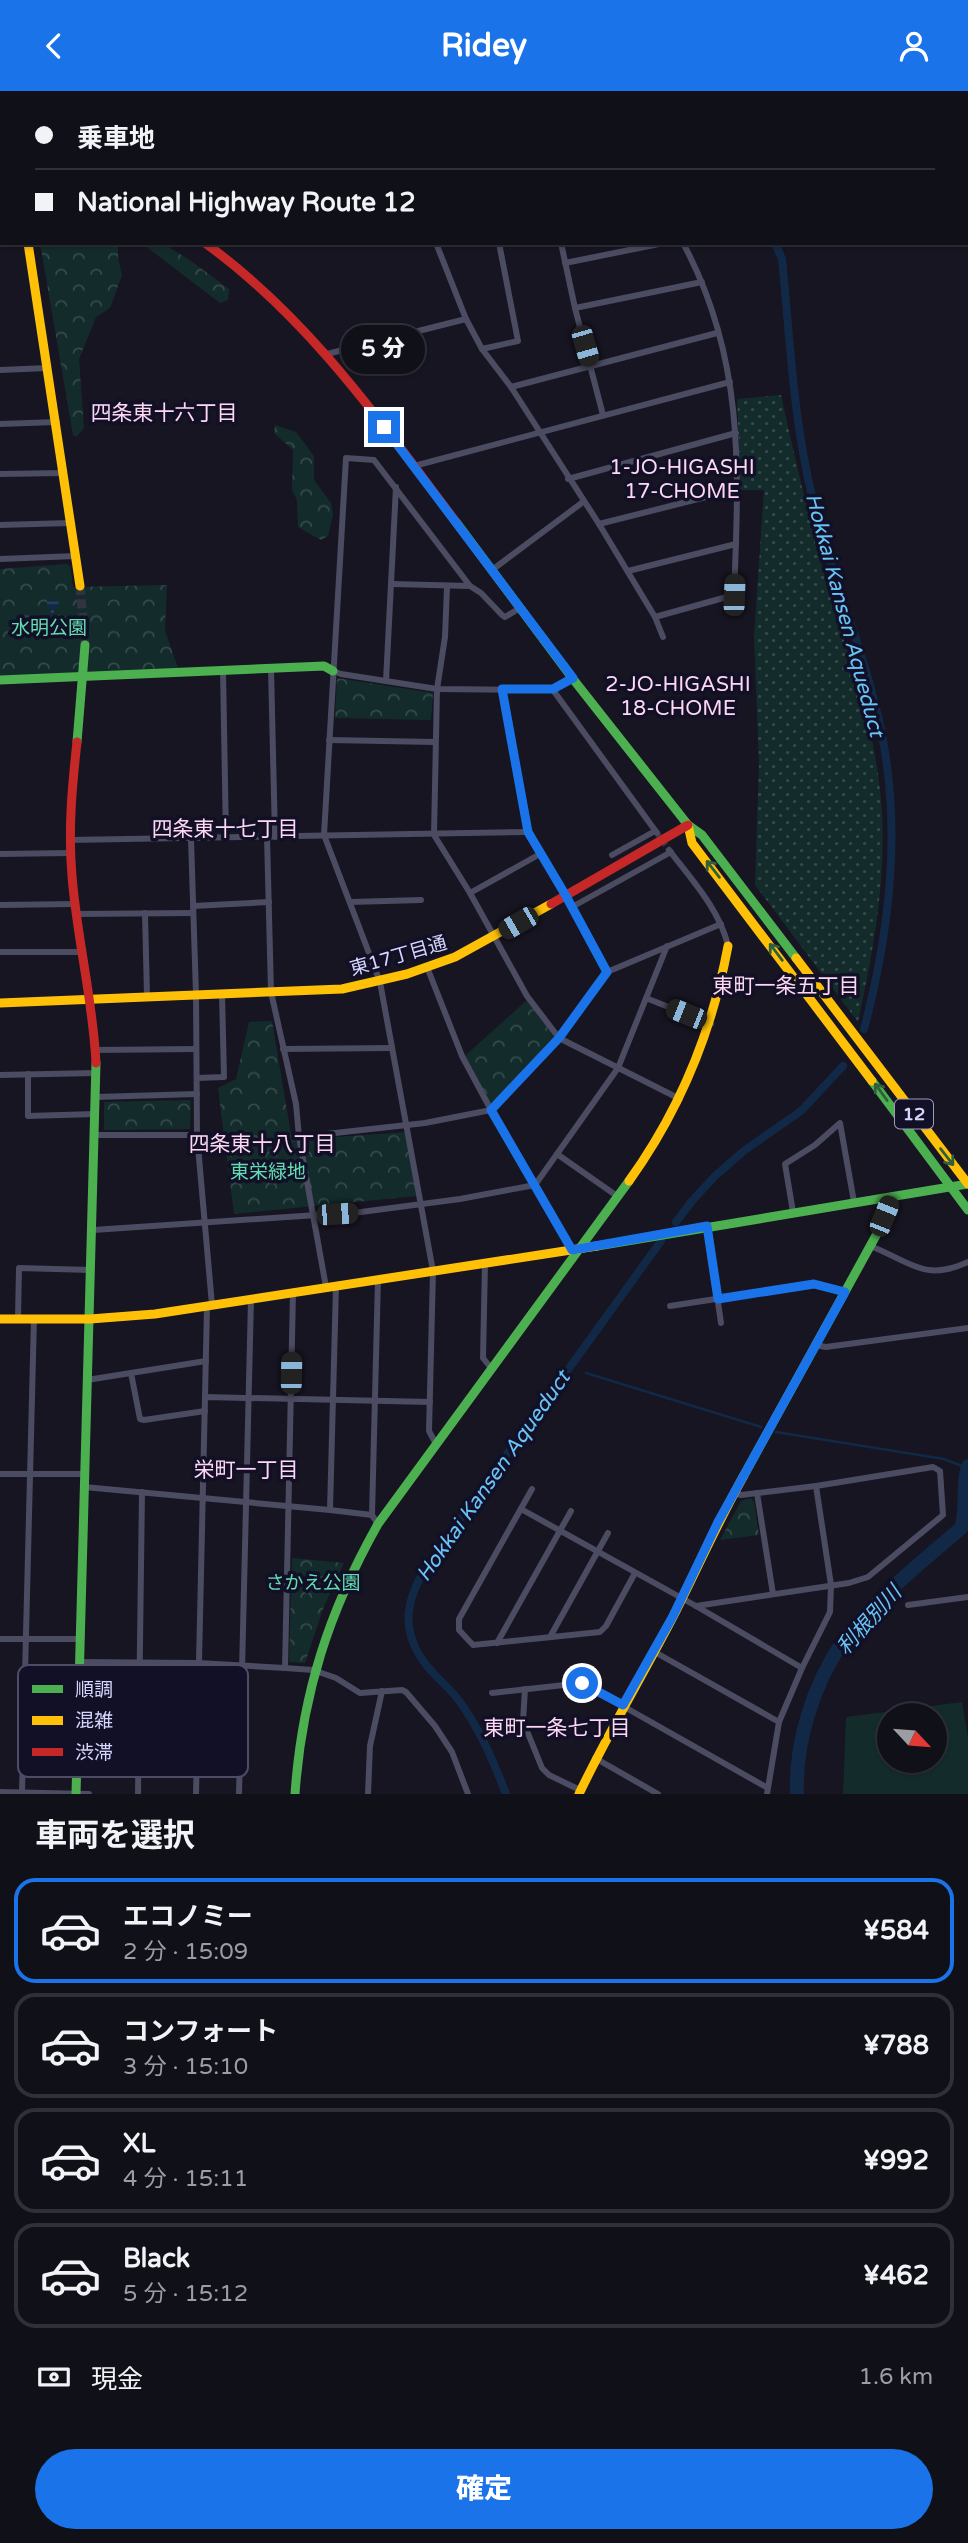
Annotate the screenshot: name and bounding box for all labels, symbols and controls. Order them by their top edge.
icon: back [35,27,73,65]
text: Ridey [441,27,527,65]
icon: person [895,27,933,65]
text: 乗車地 [77,123,155,154]
text: National Highway Route 12 [77,187,416,218]
car [570,323,601,369]
callout: 5 分 [342,325,426,375]
text: 5 分 [361,335,405,363]
district label: 四条東十六丁目 [91,401,238,426]
route end [368,411,400,443]
district label: 1-JO-HIGASHI 17-CHOME [609,455,755,504]
water label: Hokkai Kansen Aqueduct [800,491,890,741]
car [723,574,746,616]
park label: 水明公園 [11,617,87,639]
district label: 2-JO-HIGASHI 18-CHOME [605,672,751,721]
district label: 四条東十七丁目 [152,817,299,842]
one-way arrow [705,860,720,879]
car [495,903,542,943]
street label: 東17丁目通 [347,932,449,980]
one-way arrow [769,943,783,962]
district label: 東町一条五丁目 [713,974,860,999]
car [663,996,710,1032]
one-way arrow [874,1084,889,1102]
road number: 12 [895,1099,933,1129]
district label: 四条東十八丁目 [189,1132,336,1157]
one-way arrow [940,1147,955,1166]
park label: 東栄緑地 [230,1161,306,1183]
car [867,1193,902,1239]
car [316,1202,359,1226]
car [281,1352,302,1394]
water label: Hokkai Kansen Aqueduct [411,1365,577,1586]
district label: 栄町一丁目 [194,1458,299,1483]
park label: さかえ公園 [265,1572,361,1594]
water label: 利根別川 [832,1579,908,1660]
legend [18,1665,248,1777]
route start [566,1667,598,1699]
text: 順調 [75,1679,113,1701]
north arrow [877,1703,947,1773]
map controls [877,1703,947,1773]
text: 混雑 [75,1710,113,1732]
district label: 東町一条七丁目 [484,1716,631,1741]
text: 渋滞 [75,1742,113,1764]
text: 車両を選択 [35,1817,195,1855]
icon: car [39,1899,102,1962]
text: エコノミー [123,1901,253,1932]
text: ¥584 [863,1915,929,1946]
text: 2 分 · 15:09 [123,1938,248,1966]
icon: car [39,2014,102,2077]
text: コンフォート [123,2016,278,2047]
text: ¥788 [863,2030,929,2061]
text: 3 分 · 15:10 [123,2053,248,2081]
text: XL [123,2128,155,2159]
icon: car [39,2129,102,2192]
text: ¥992 [863,2145,929,2176]
text: 4 分 · 15:11 [123,2165,248,2193]
text: Black [123,2243,190,2274]
icon: car [39,2244,102,2307]
text: ¥462 [863,2260,929,2291]
text: 5 分 · 15:12 [123,2280,248,2308]
icon: cash [35,2358,73,2396]
text: 1.6 km [859,2363,933,2391]
text: 現金 [91,2364,143,2395]
button: 確定 [35,2449,933,2529]

